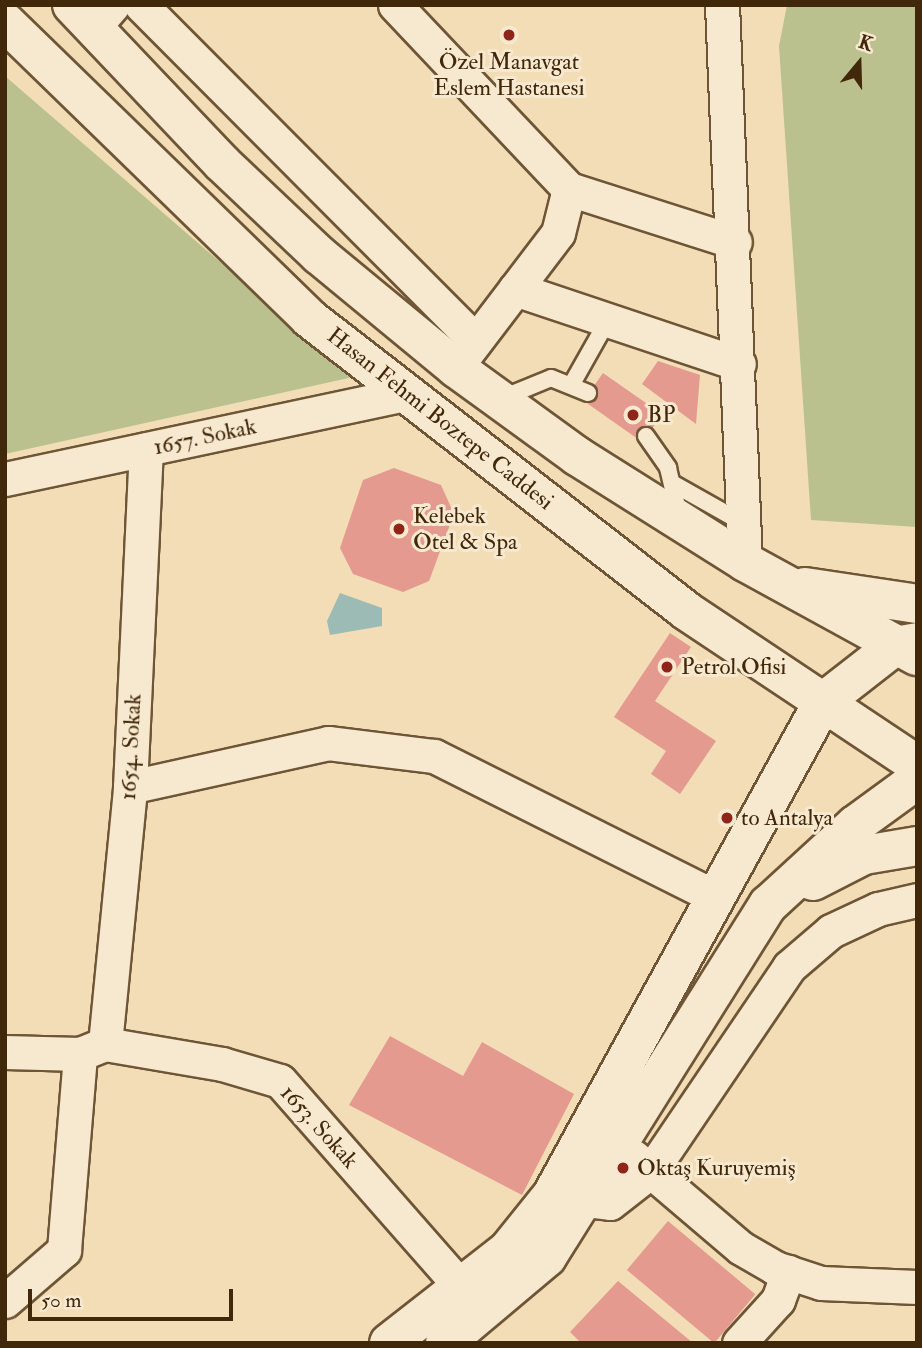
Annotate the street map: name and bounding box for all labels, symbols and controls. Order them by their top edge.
marker: Özel Manavgat Eslem Hastanesi [499,25,519,45]
north arrow [824,28,894,98]
text: K [856,30,876,57]
place label: Özel Manavgat Eslem Hastanesi [433,48,585,102]
street label: Hasan Fehmi Boztepe Caddesi [321,322,559,516]
place label: BP [647,401,676,429]
marker: BP [625,407,641,423]
street label: 1657. Sokak [151,413,259,461]
place label: Kelebek Otel & Spa [413,502,517,556]
marker: Kelebek Otel & Spa [391,521,407,537]
place label: Petrol Ofisi [681,653,786,681]
marker: Petrol Ofisi [659,659,675,675]
street label: 1654. Sokak [114,693,148,801]
place label: to Antalya [741,804,833,832]
marker: to Antalya [719,810,735,826]
street label: 1653. Sokak [274,1079,364,1175]
place label: Oktaş Kuruyemiş [637,1154,796,1182]
marker: Oktaş Kuruyemiş [615,1160,631,1176]
scale bar [32,1274,236,1318]
text: 50 m [41,1287,82,1314]

